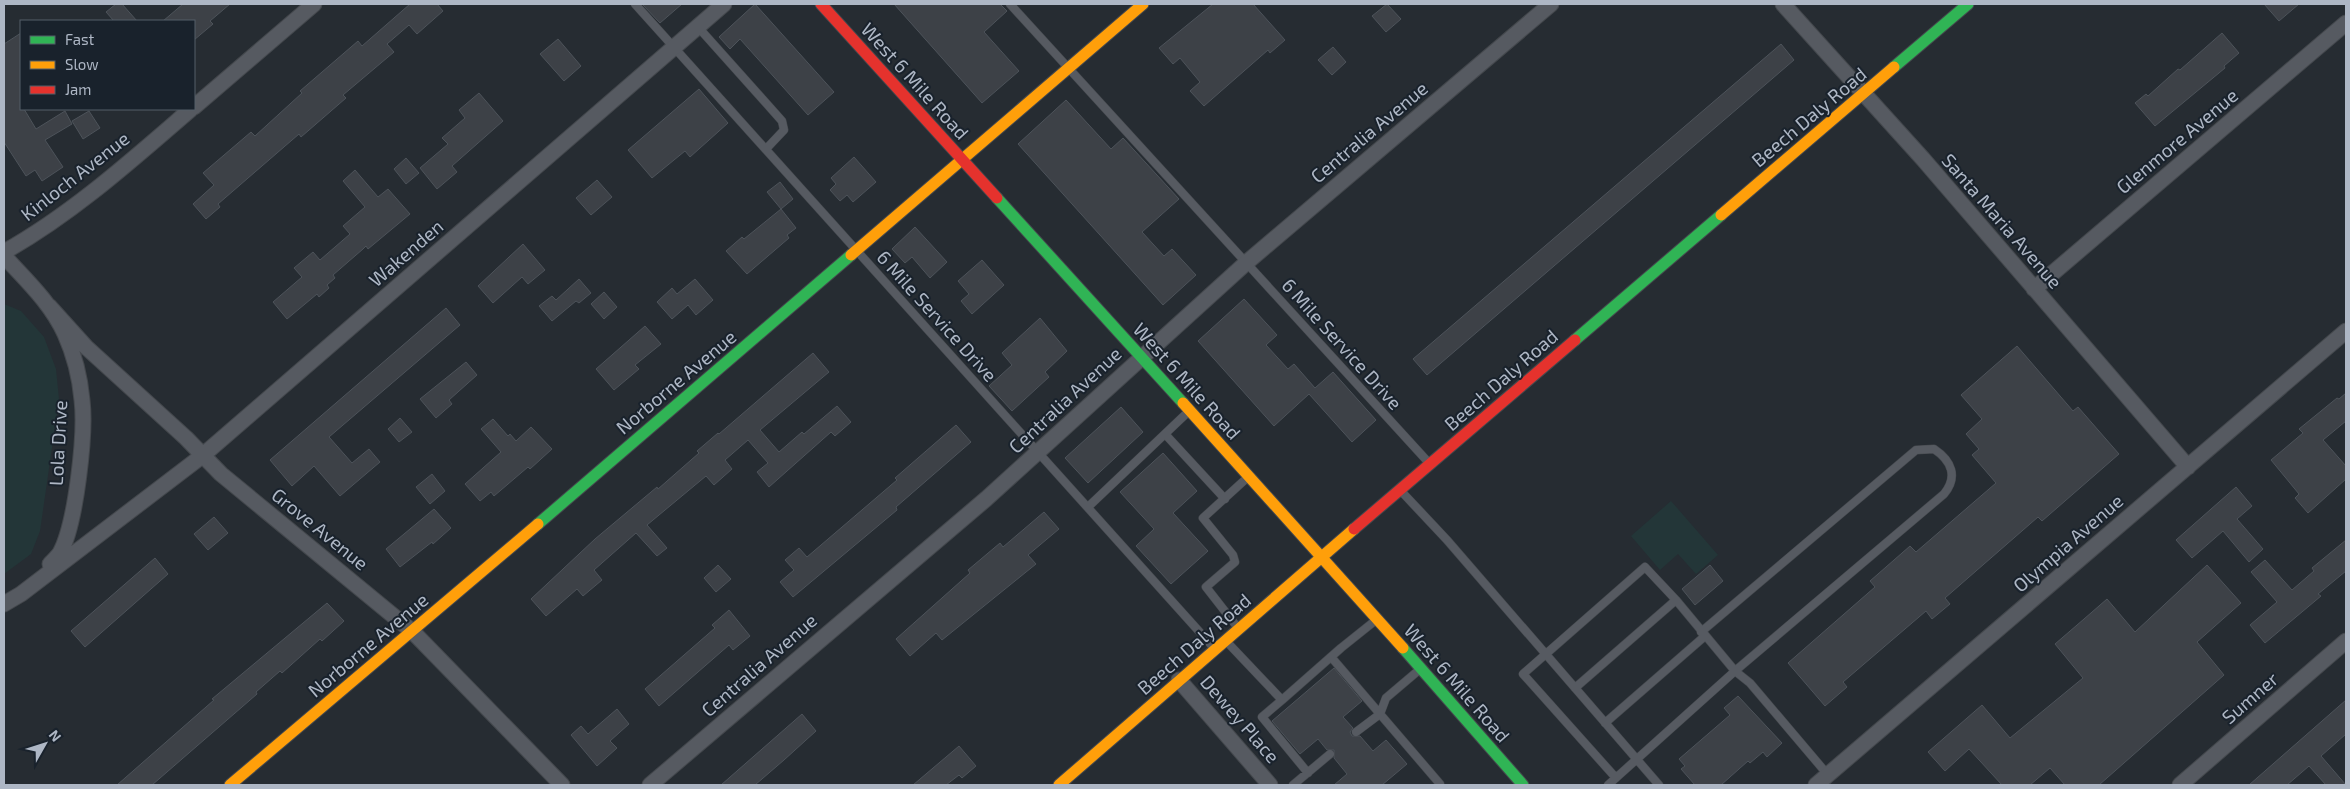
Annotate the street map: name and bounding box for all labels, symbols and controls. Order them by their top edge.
street label: West 6 Mile Road [857,17,974,144]
legend [20,20,195,110]
text: Fast [65,30,95,48]
text: Slow [65,55,99,73]
street label: Beech Daly Road [1747,62,1871,171]
street label: Centralia Avenue [1306,76,1432,187]
text: Jam [65,80,91,98]
street label: Glenmore Avenue [2111,83,2242,198]
street label: Kinloch Avenue [16,126,133,225]
street label: Santa Maria Avenue [1937,148,2067,293]
street label: Wakenden [364,214,448,291]
street label: 6 Mile Service Drive [872,245,1002,386]
street label: 6 Mile Service Drive [1277,273,1407,414]
street label: West 6 Mile Road [1129,317,1246,444]
street label: Beech Daly Road [1439,324,1562,435]
street label: Norborne Avenue [611,325,740,439]
street label: Centralia Avenue [1004,342,1126,458]
street label: Lola Drive [44,399,71,486]
street label: Grove Avenue [267,483,373,575]
street label: Olympia Avenue [2008,489,2127,597]
street label: Norborne Avenue [303,588,432,702]
street label: Beech Daly Road [1132,588,1255,699]
street label: Centralia Avenue [696,608,821,721]
street label: West 6 Mile Road [1400,619,1515,747]
street label: Sumner [2217,667,2283,728]
street label: Dewey Place [1196,670,1285,767]
north arrow [20,719,70,769]
text: N [46,726,65,745]

